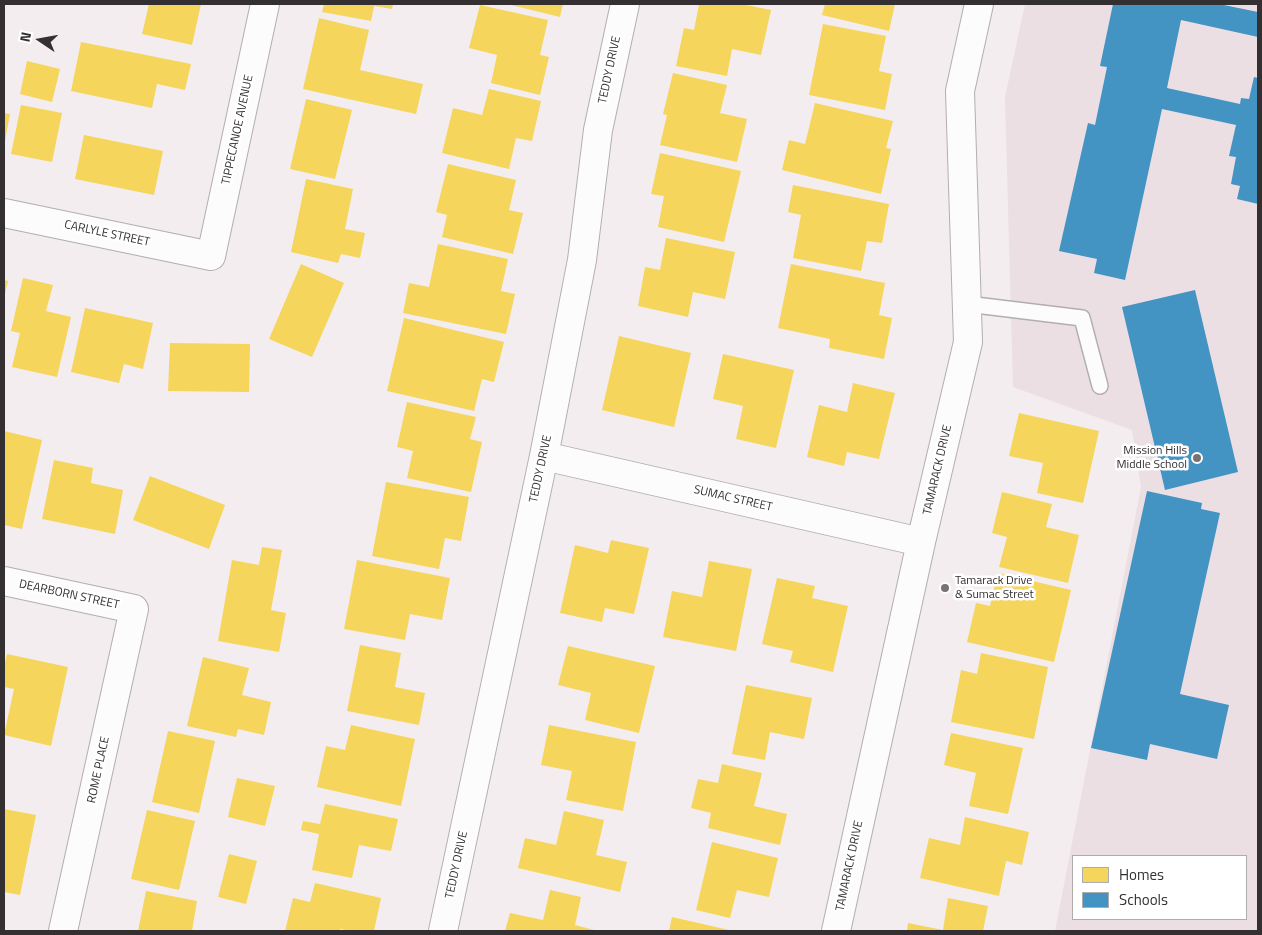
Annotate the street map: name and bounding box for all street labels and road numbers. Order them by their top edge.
street label: TEDDY DRIVE [596,35,624,105]
street label: TIPPECANOE AVENUE [219,74,257,186]
street label: CARLYLE STREET [63,218,151,250]
street label: TAMARACK DRIVE [921,423,955,517]
street label: TEDDY DRIVE [527,434,555,504]
street label: SUMAC STREET [692,483,774,515]
street label: DEARBORN STREET [18,577,120,613]
street label: ROME PLACE [85,735,113,805]
street label: TAMARACK DRIVE [833,819,867,913]
street label: TEDDY DRIVE [443,830,471,900]

